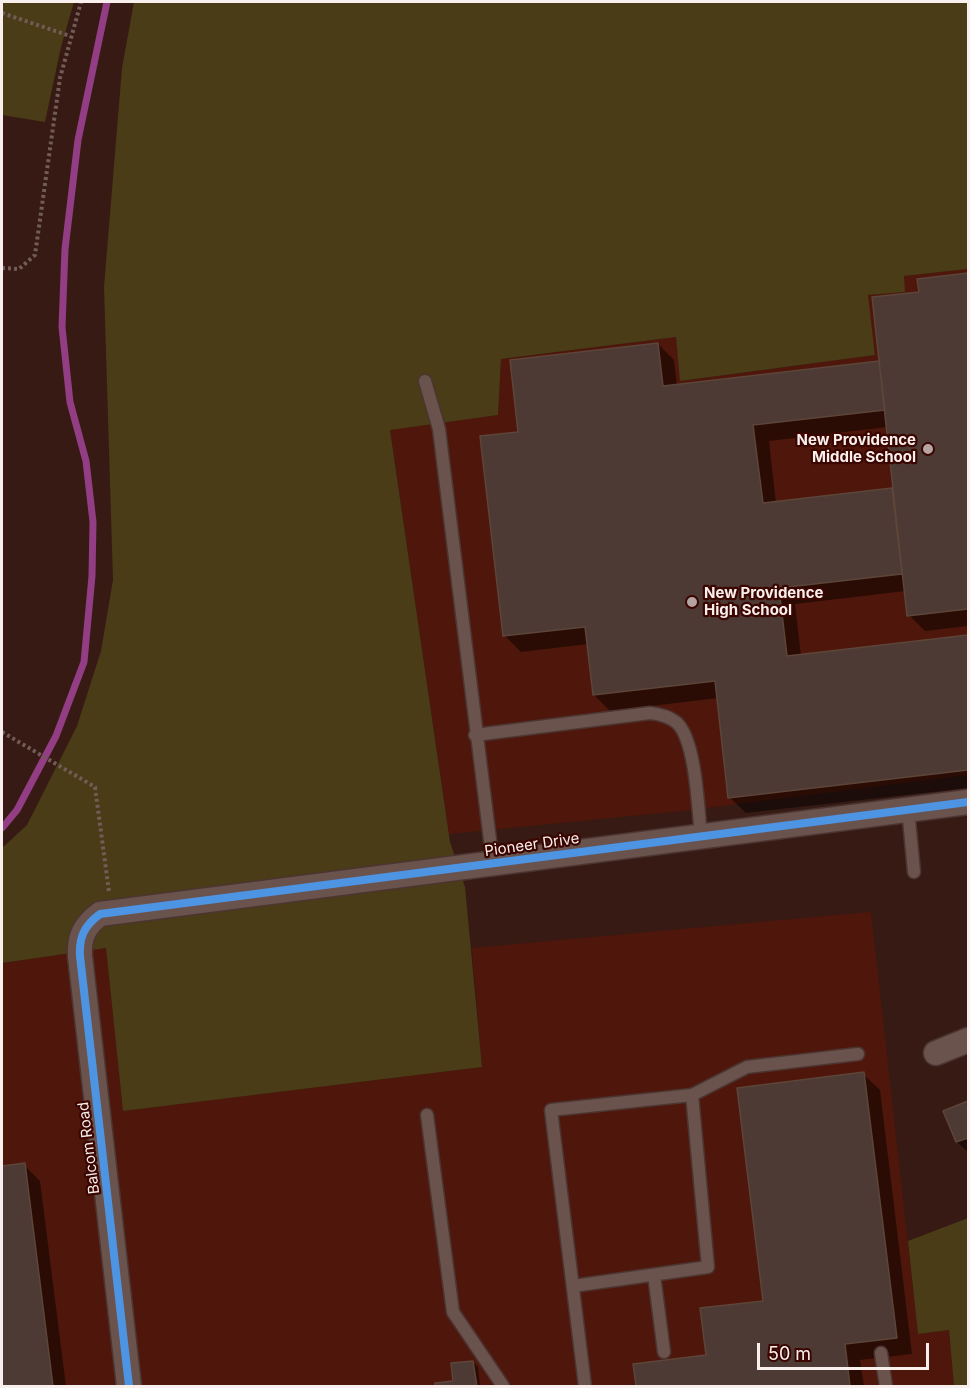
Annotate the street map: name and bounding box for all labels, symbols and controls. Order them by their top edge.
place label: New Providence Middle School [797,431,916,466]
marker: New Providence Middle School [921,442,935,456]
place label: New Providence High School [704,584,823,619]
marker: New Providence High School [685,595,699,609]
street label: Pioneer Drive [483,829,581,861]
street label: Balcom Road [74,1101,104,1195]
scale bar [760,1331,932,1369]
text: 50 m [768,1343,811,1364]

